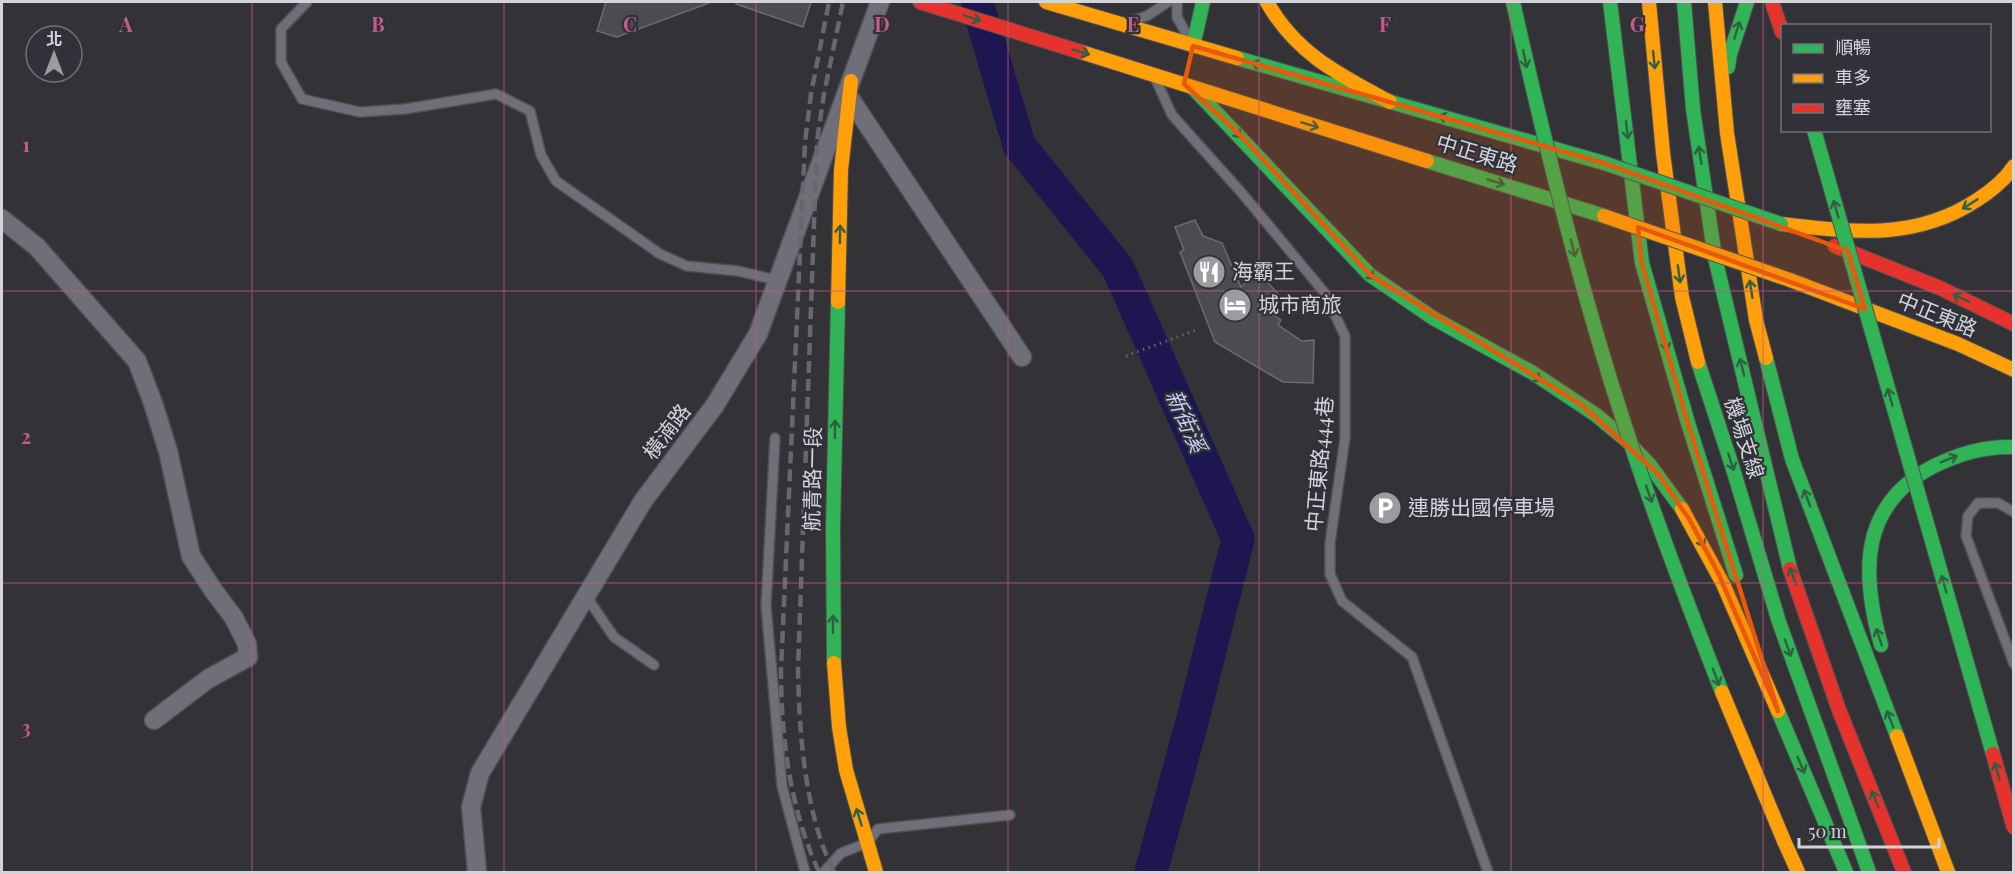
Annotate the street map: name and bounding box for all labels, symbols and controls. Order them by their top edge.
text: A [118,10,133,37]
text: B [371,10,385,37]
text: C [623,10,637,37]
text: D [874,10,890,37]
text: E [1127,10,1139,37]
text: F [1379,10,1391,37]
text: G [1630,10,1645,37]
one-way arrow [962,13,981,24]
one-way arrow [1732,21,1743,40]
north arrow [24,24,84,84]
legend [1781,24,1991,132]
text: 北 [46,28,62,49]
text: 順暢 [1835,35,1871,59]
one-way arrow [1071,47,1090,58]
one-way arrow [1520,48,1531,68]
one-way arrow [1648,49,1659,69]
one-way arrow [1251,59,1270,70]
text: 車多 [1835,65,1871,89]
text: 壅塞 [1835,95,1871,119]
one-way arrow [1438,112,1457,123]
one-way arrow [1300,120,1319,131]
one-way arrow [1621,120,1632,140]
one-way arrow [1228,123,1242,138]
street label: 中正東路 [1433,126,1522,178]
text: 1 [22,130,30,157]
one-way arrow [1694,145,1705,165]
one-way arrow [1487,177,1506,188]
one-way arrow [1962,199,1979,211]
one-way arrow [1830,200,1841,219]
one-way arrow [834,225,845,245]
one-way arrow [1567,238,1579,257]
restaurant icon: 海霸王 [1191,254,1227,290]
place label: 海霸王 [1232,256,1295,284]
one-way arrow [1674,264,1685,284]
one-way arrow [1361,266,1376,280]
one-way arrow [1745,280,1756,300]
street label: 中正東路 [1894,284,1982,342]
hotel icon: 城市商旅 [1217,287,1253,323]
place label: 城市商旅 [1258,289,1342,317]
one-way arrow [1952,292,1970,303]
one-way arrow [1660,332,1671,351]
one-way arrow [1735,357,1747,376]
one-way arrow [1525,370,1542,382]
water label: 新街溪 [1160,384,1215,460]
one-way arrow [1884,387,1895,406]
street label: 機場支線 [1720,393,1772,482]
street label: 中正東路444巷 [1298,395,1338,533]
street label: 橫湳路 [635,397,696,464]
one-way arrow [829,420,841,440]
text: 2 [21,422,31,449]
street label: 航青路一段 [796,426,826,532]
one-way arrow [1726,452,1737,471]
one-way arrow [1939,453,1957,464]
one-way arrow [1644,484,1655,503]
one-way arrow [1800,489,1811,507]
parking icon: 連勝出國停車場 [1367,490,1403,526]
place label: 連勝出國停車場 [1408,492,1555,520]
one-way arrow [1694,530,1706,547]
one-way arrow [1787,567,1798,586]
one-way arrow [1938,575,1949,594]
one-way arrow [827,615,839,635]
one-way arrow [1872,628,1883,647]
one-way arrow [1784,638,1795,657]
one-way arrow [1711,667,1722,686]
one-way arrow [1884,711,1895,729]
text: 3 [21,713,31,740]
one-way arrow [1796,755,1807,774]
one-way arrow [1991,762,2002,781]
one-way arrow [1869,790,1880,808]
one-way arrow [853,807,864,826]
scale bar [1799,811,1938,849]
text: 50 m [1808,819,1847,843]

